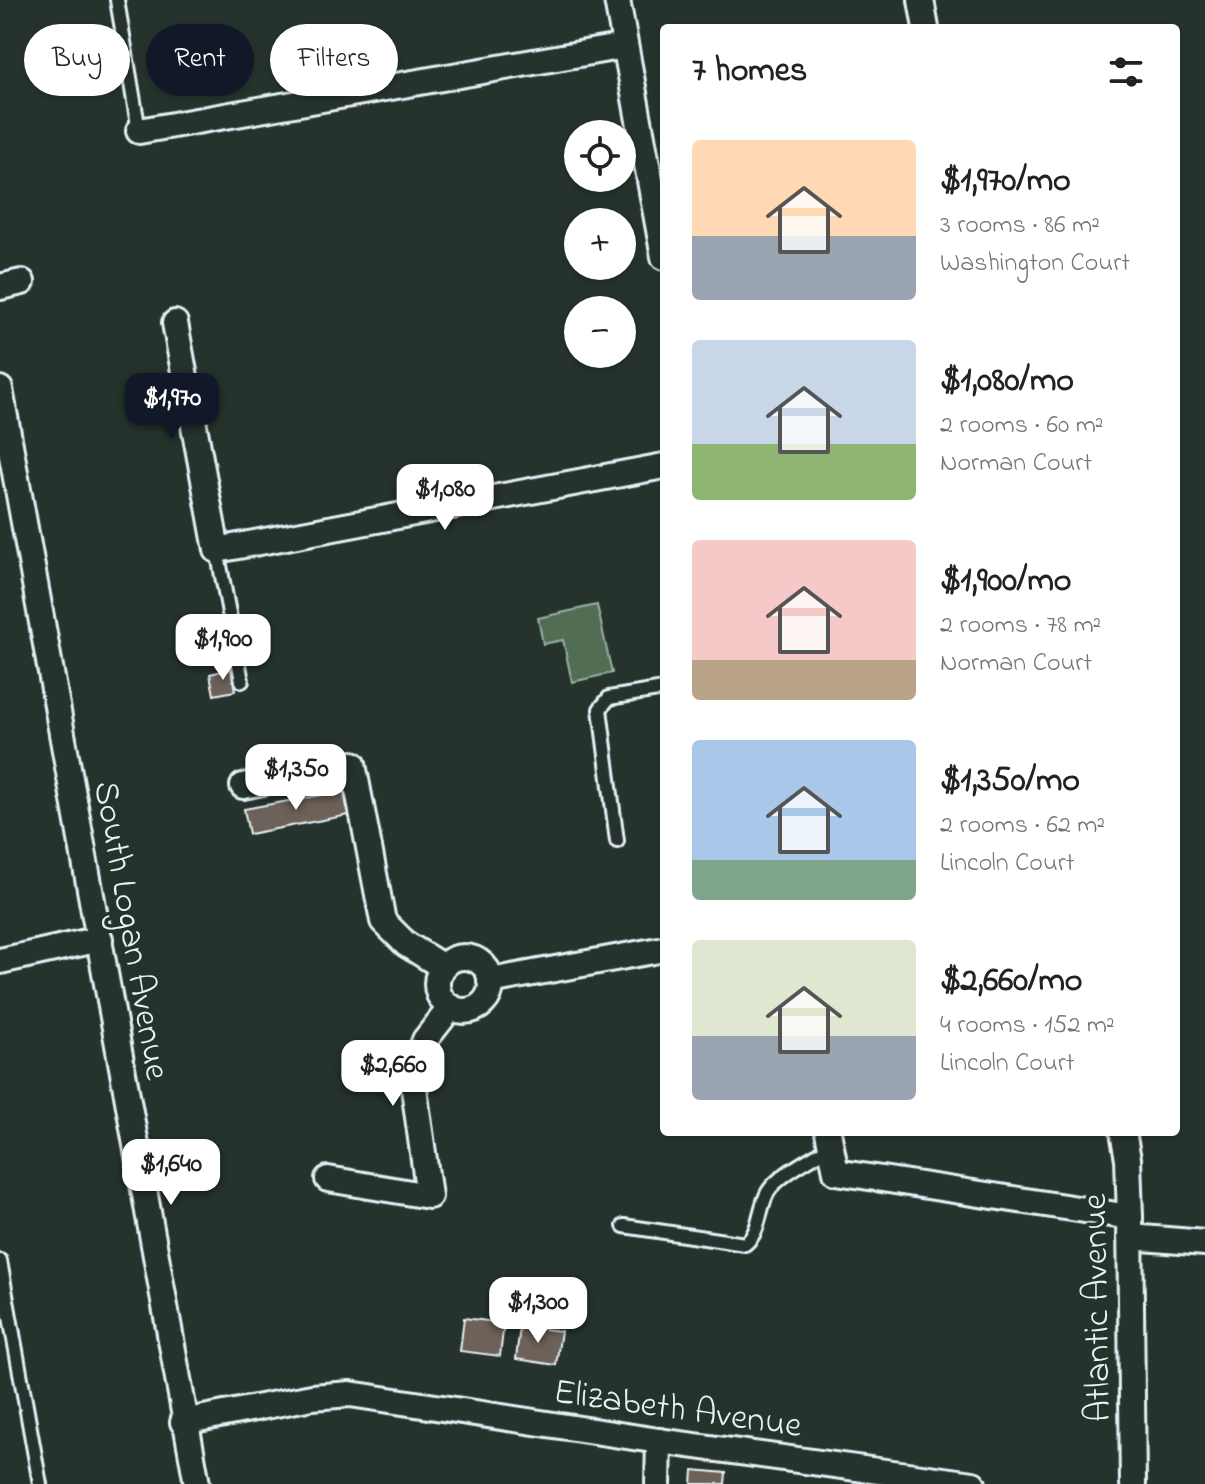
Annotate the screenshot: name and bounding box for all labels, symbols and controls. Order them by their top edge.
chip: Buy [24,24,130,96]
chip: Rent [146,24,254,96]
chip: Filters [270,24,398,96]
text: 7 homes [692,47,807,97]
icon: filters [1104,50,1148,94]
map controls [564,120,636,368]
button: locate [564,120,636,192]
text: $1,970/mo [940,157,1071,207]
icon: home [756,172,852,268]
text: 3 rooms · 86 m² [940,207,1100,245]
button: + [564,208,636,280]
text: Washington Court [940,245,1130,283]
button: − [564,296,636,368]
text: $1,080/mo [940,357,1074,407]
icon: home [756,372,852,468]
pin: $1,970 [107,373,237,441]
text: $1,970 [143,380,201,418]
text: 2 rooms · 60 m² [940,407,1104,445]
text: Norman Court [940,445,1092,483]
pin: $1,080 [380,464,510,532]
text: $1,080 [415,471,475,509]
text: $1,900/mo [940,557,1071,607]
icon: home [756,572,852,668]
text: 2 rooms · 78 m² [940,607,1101,645]
pin: $1,900 [158,614,288,682]
text: $1,900 [194,621,252,659]
text: Norman Court [940,645,1092,683]
pin: $1,350 [231,744,361,812]
text: $1,350 [263,751,329,789]
text: $1,350/mo [940,757,1080,807]
icon: home [756,772,852,868]
street label: South Logan Avenue [77,777,182,1085]
text: 2 rooms · 62 m² [940,807,1105,845]
text: Lincoln Court [940,845,1074,883]
text: $2,660/mo [940,957,1083,1007]
icon: home [756,972,852,1068]
text: 4 rooms · 152 m² [940,1007,1115,1045]
pin: $2,660 [328,1040,458,1108]
text: Lincoln Court [940,1045,1074,1083]
text: $2,660 [359,1047,427,1085]
pin: $1,640 [106,1139,236,1207]
text: $1,640 [140,1146,202,1184]
street label: Atlantic Avenue [1070,1192,1127,1423]
pin: $1,300 [473,1277,603,1345]
text: $1,300 [507,1284,569,1322]
street label: Elizabeth Avenue [550,1367,806,1454]

